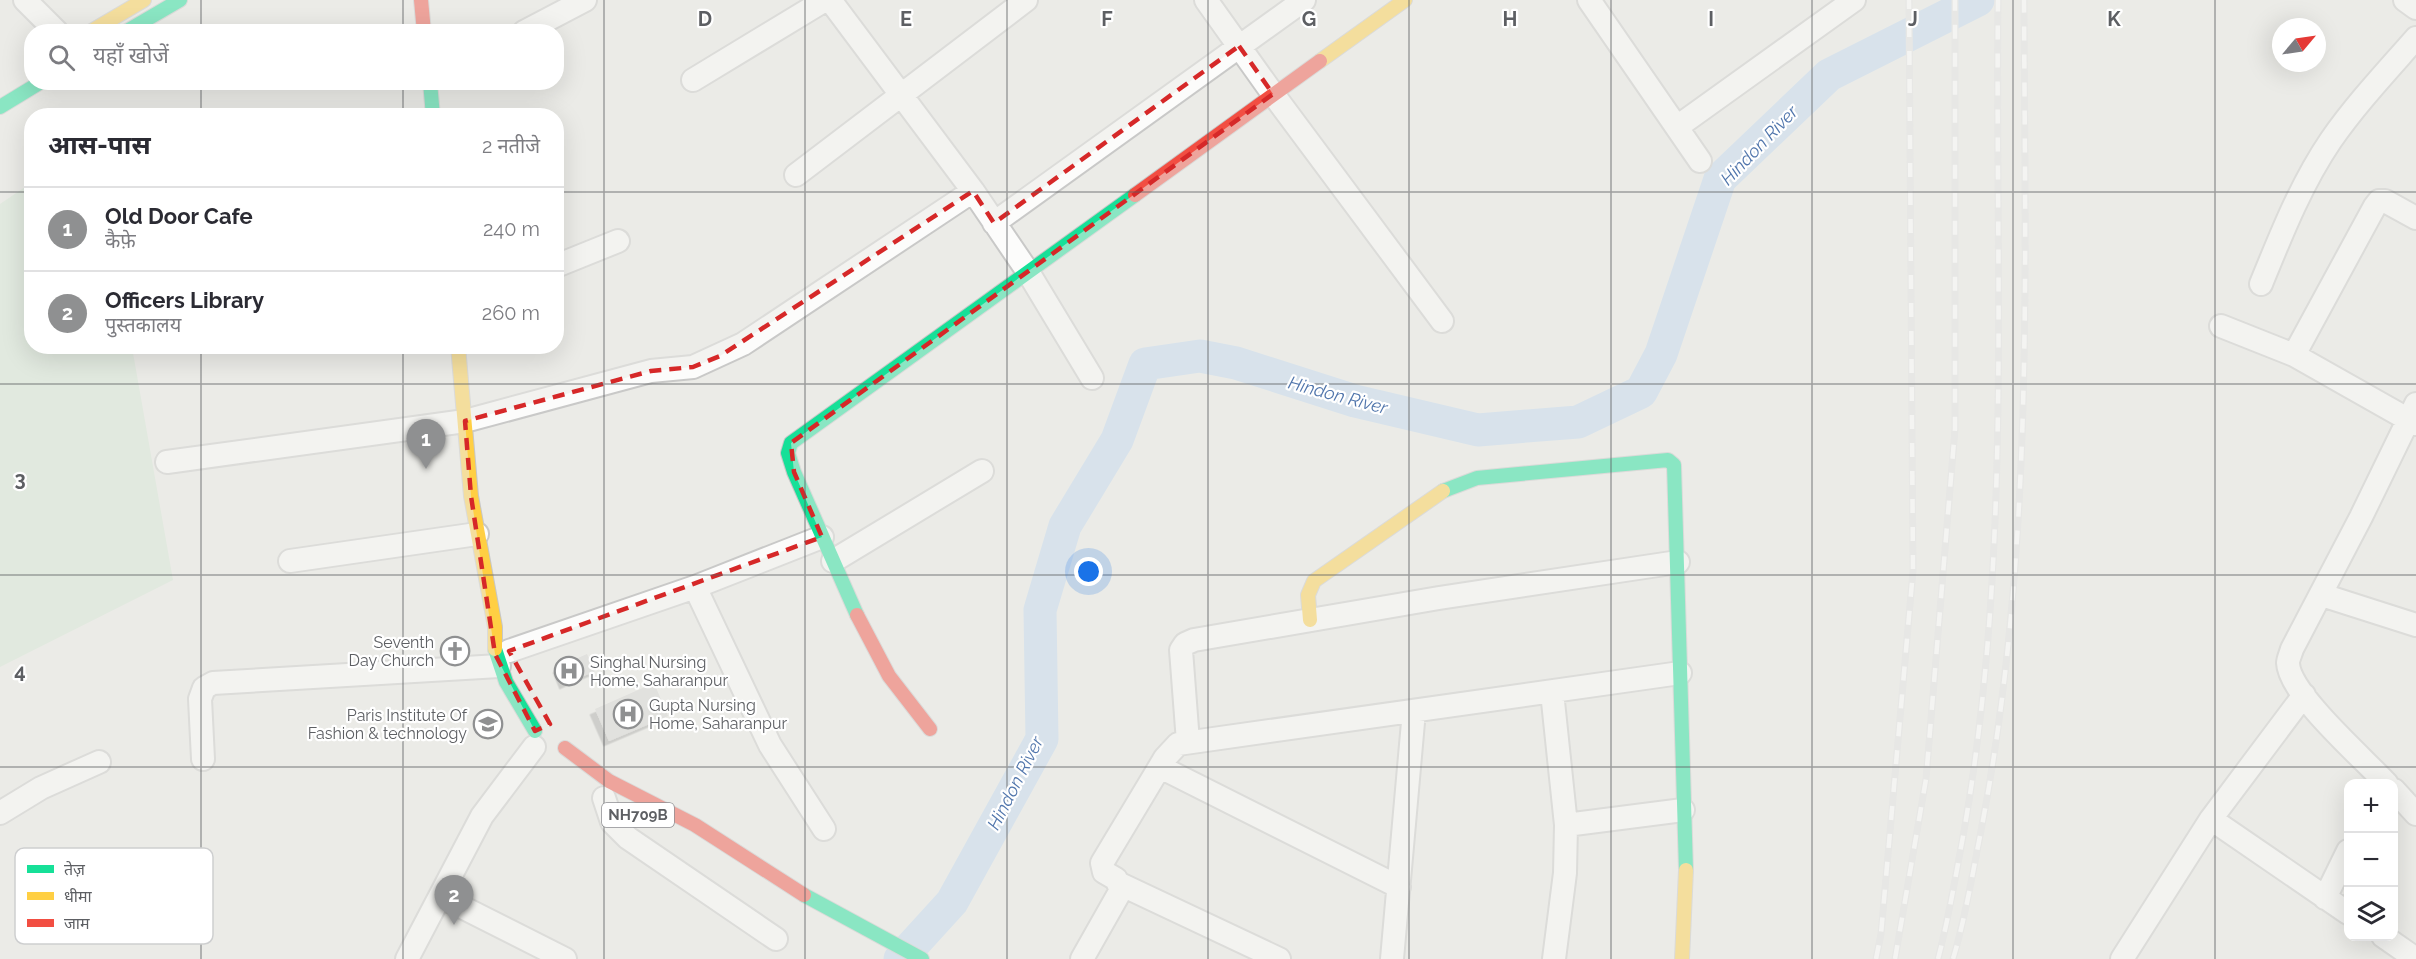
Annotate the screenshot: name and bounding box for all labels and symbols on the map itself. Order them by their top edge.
text: D [698,7,712,31]
text: E [900,7,912,31]
text: F [1101,7,1113,31]
text: G [1302,7,1316,31]
text: H [1503,7,1517,31]
text: I [1708,7,1714,31]
text: J [1908,7,1918,31]
text: K [2107,7,2121,31]
north arrow [2272,18,2326,72]
water label: Hindon River [1716,100,1802,189]
water label: Hindon River [1286,372,1391,419]
pin: 1 [406,420,446,469]
text: 3 [14,467,26,491]
your location [1074,557,1103,586]
place label: Seventh Day Church [349,633,434,670]
church icon: Seventh Day Church [439,635,471,667]
place label: Singhal Nursing Home, Saharanpur [590,653,728,690]
hospital icon: Singhal Nursing Home, Saharanpur [553,655,585,687]
text: 4 [14,659,26,683]
place label: Gupta Nursing Home, Saharanpur [649,696,787,733]
hospital icon: Gupta Nursing Home, Saharanpur [612,698,644,730]
place label: Paris Institute Of Fashion & technology [308,706,468,743]
school or university icon: Paris Institute Of Fashion & technology [472,708,504,740]
water label: Hindon River [983,732,1048,833]
road number: NH709B [602,803,674,827]
legend [15,848,213,944]
text: तेज़ [64,860,86,879]
pin: 2 [434,876,474,925]
text: धीमा [64,887,93,906]
text: जाम [64,914,90,933]

